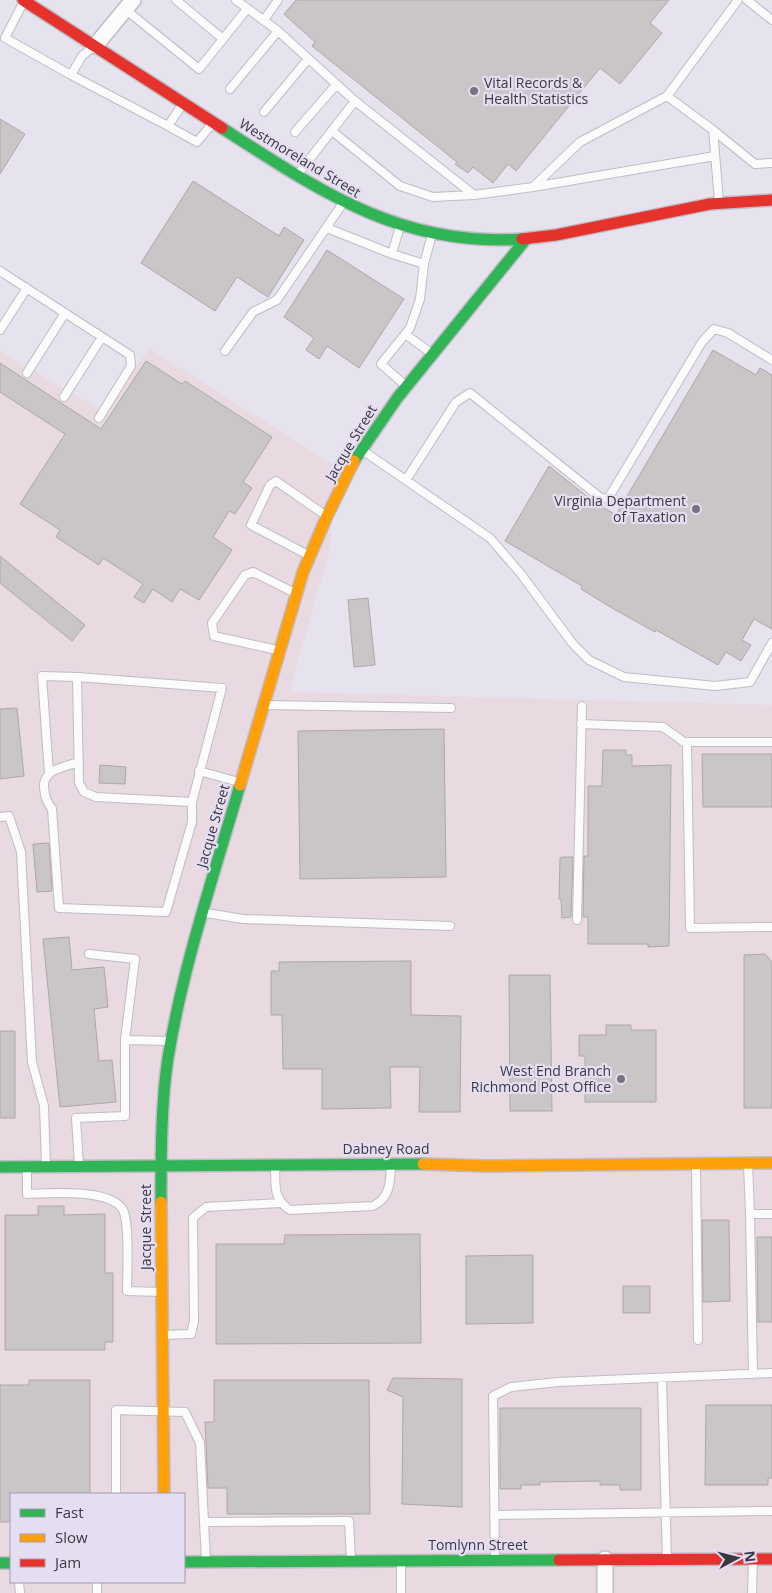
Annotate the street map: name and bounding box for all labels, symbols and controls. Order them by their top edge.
place label: Vital Records & Health Statistics [484,73,589,108]
marker: Vital Records & Health Statistics [468,85,480,97]
street label: Westmoreland Street [236,114,365,201]
street label: Jacque Street [319,401,381,486]
place label: Virginia Department of Taxation [554,491,686,526]
marker: Virginia Department of Taxation [690,503,702,515]
street label: Jacque Street [191,782,234,872]
place label: West End Branch Richmond Post Office [471,1061,611,1096]
marker: West End Branch Richmond Post Office [615,1073,627,1085]
street label: Dabney Road [342,1139,430,1158]
street label: Jacque Street [136,1184,155,1272]
legend [10,1493,185,1583]
text: Fast [55,1502,84,1522]
text: Slow [55,1527,88,1547]
north arrow [712,1533,762,1583]
street label: Tomlynn Street [428,1535,528,1554]
text: N [740,1550,761,1563]
text: Jam [53,1552,81,1572]

